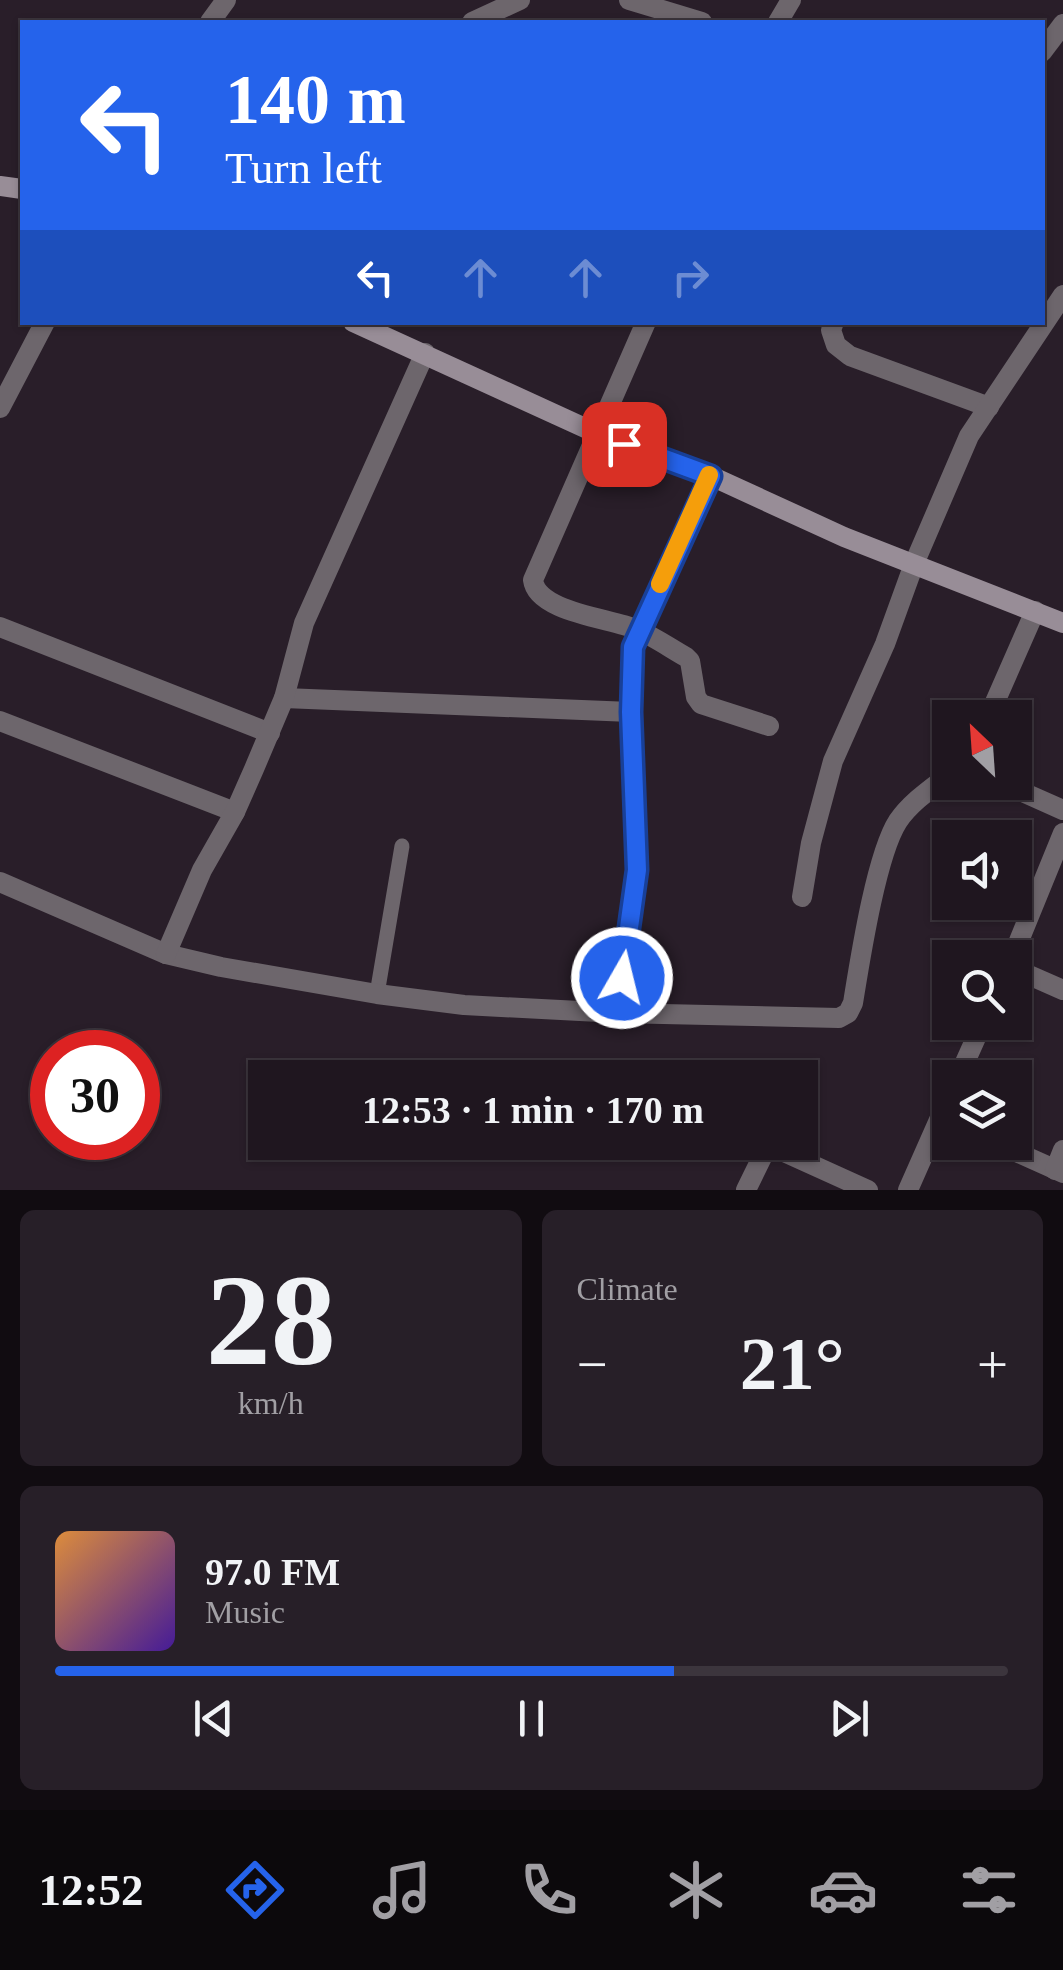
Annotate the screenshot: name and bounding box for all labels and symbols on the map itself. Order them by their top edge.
pin [582,402,667,487]
north arrow [932,700,1032,800]
position arrow [570,926,674,1030]
speed limit sign: 30 [30,1030,160,1160]

